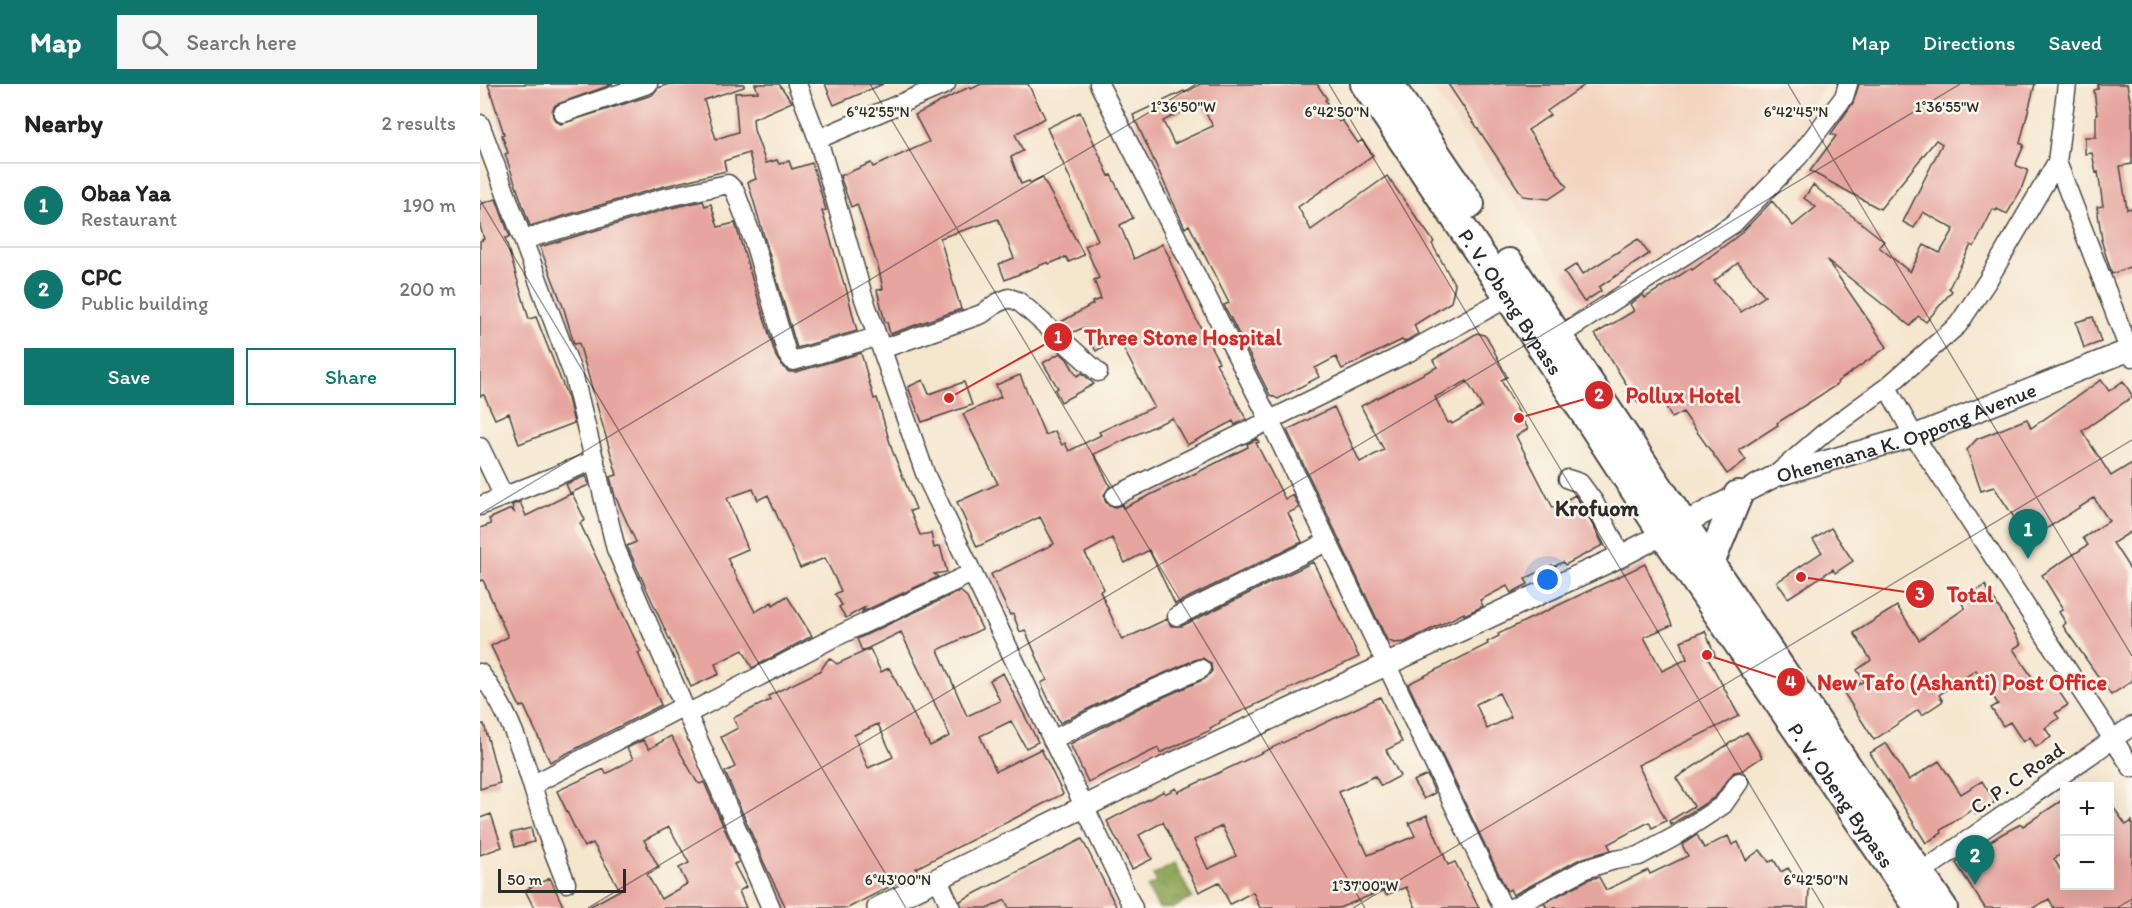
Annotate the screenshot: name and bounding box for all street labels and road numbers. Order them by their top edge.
street label: P. V. Obeng Bypass [1454,223,1569,379]
street label: Ohenenana K. Oppong Avenue [1773,376,2040,488]
street label: P. V. Obeng Bypass [1783,717,1900,872]
street label: C. P. C Road [1965,736,2069,819]

